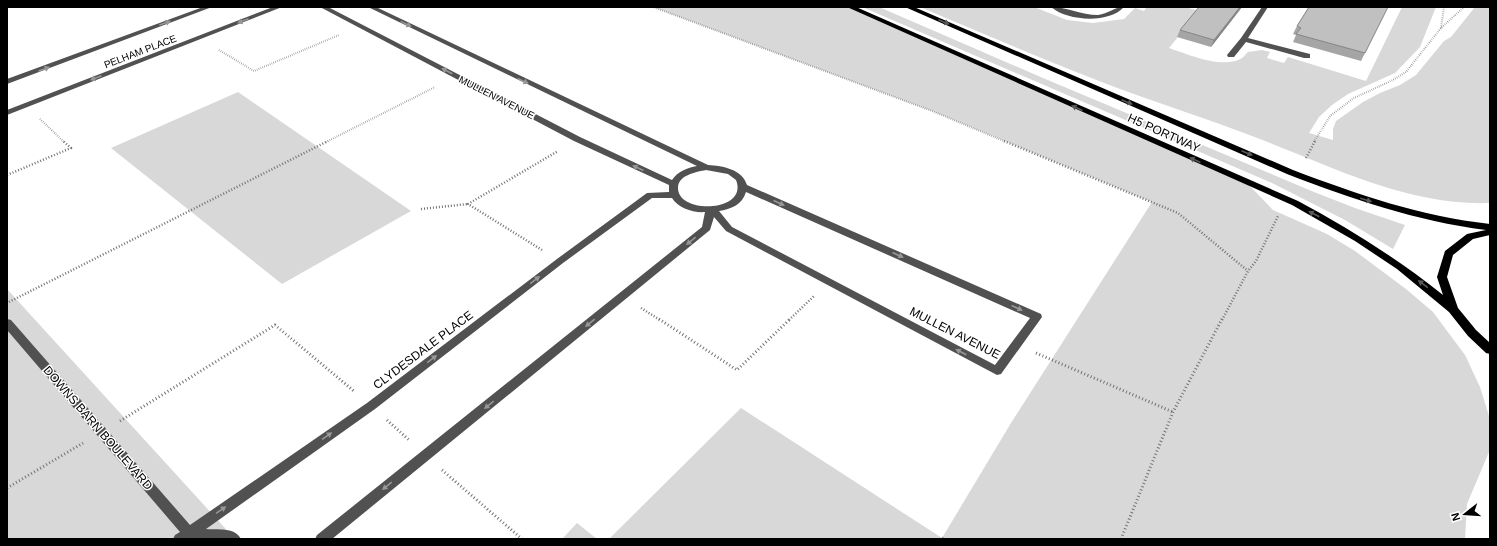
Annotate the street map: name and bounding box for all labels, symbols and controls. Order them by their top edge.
one-way arrow [236,19,248,25]
one-way arrow [160,20,172,26]
one-way arrow [938,20,950,26]
one-way arrow [400,21,412,27]
street label: PELHAM PLACE [102,32,178,70]
one-way arrow [38,65,50,71]
one-way arrow [441,68,453,75]
street label: MULLEN AVENUE [457,74,537,121]
one-way arrow [89,76,101,82]
one-way arrow [517,78,529,84]
one-way arrow [1122,99,1134,105]
one-way arrow [1070,104,1082,110]
street label: H5 PORTWAY [1126,111,1202,155]
one-way arrow [1241,150,1252,156]
one-way arrow [1189,157,1201,163]
one-way arrow [632,165,644,171]
one-way arrow [1360,197,1372,203]
one-way arrow [773,200,784,206]
one-way arrow [1308,210,1320,217]
one-way arrow [685,237,696,246]
one-way arrow [892,253,904,259]
one-way arrow [530,276,541,284]
one-way arrow [1417,280,1428,289]
street label: MULLEN AVENUE [907,304,1003,362]
one-way arrow [1011,305,1023,311]
street label: CLYDESDALE PLACE [370,308,476,392]
one-way arrow [584,319,595,327]
one-way arrow [955,348,967,355]
one-way arrow [427,355,437,363]
street label: DOWNS BARN BOULEVARD [41,363,156,493]
one-way arrow [483,400,494,409]
one-way arrow [322,432,333,440]
one-way arrow [382,482,393,491]
north arrow [1445,494,1485,534]
one-way arrow [216,506,226,514]
text: N [1449,511,1462,522]

